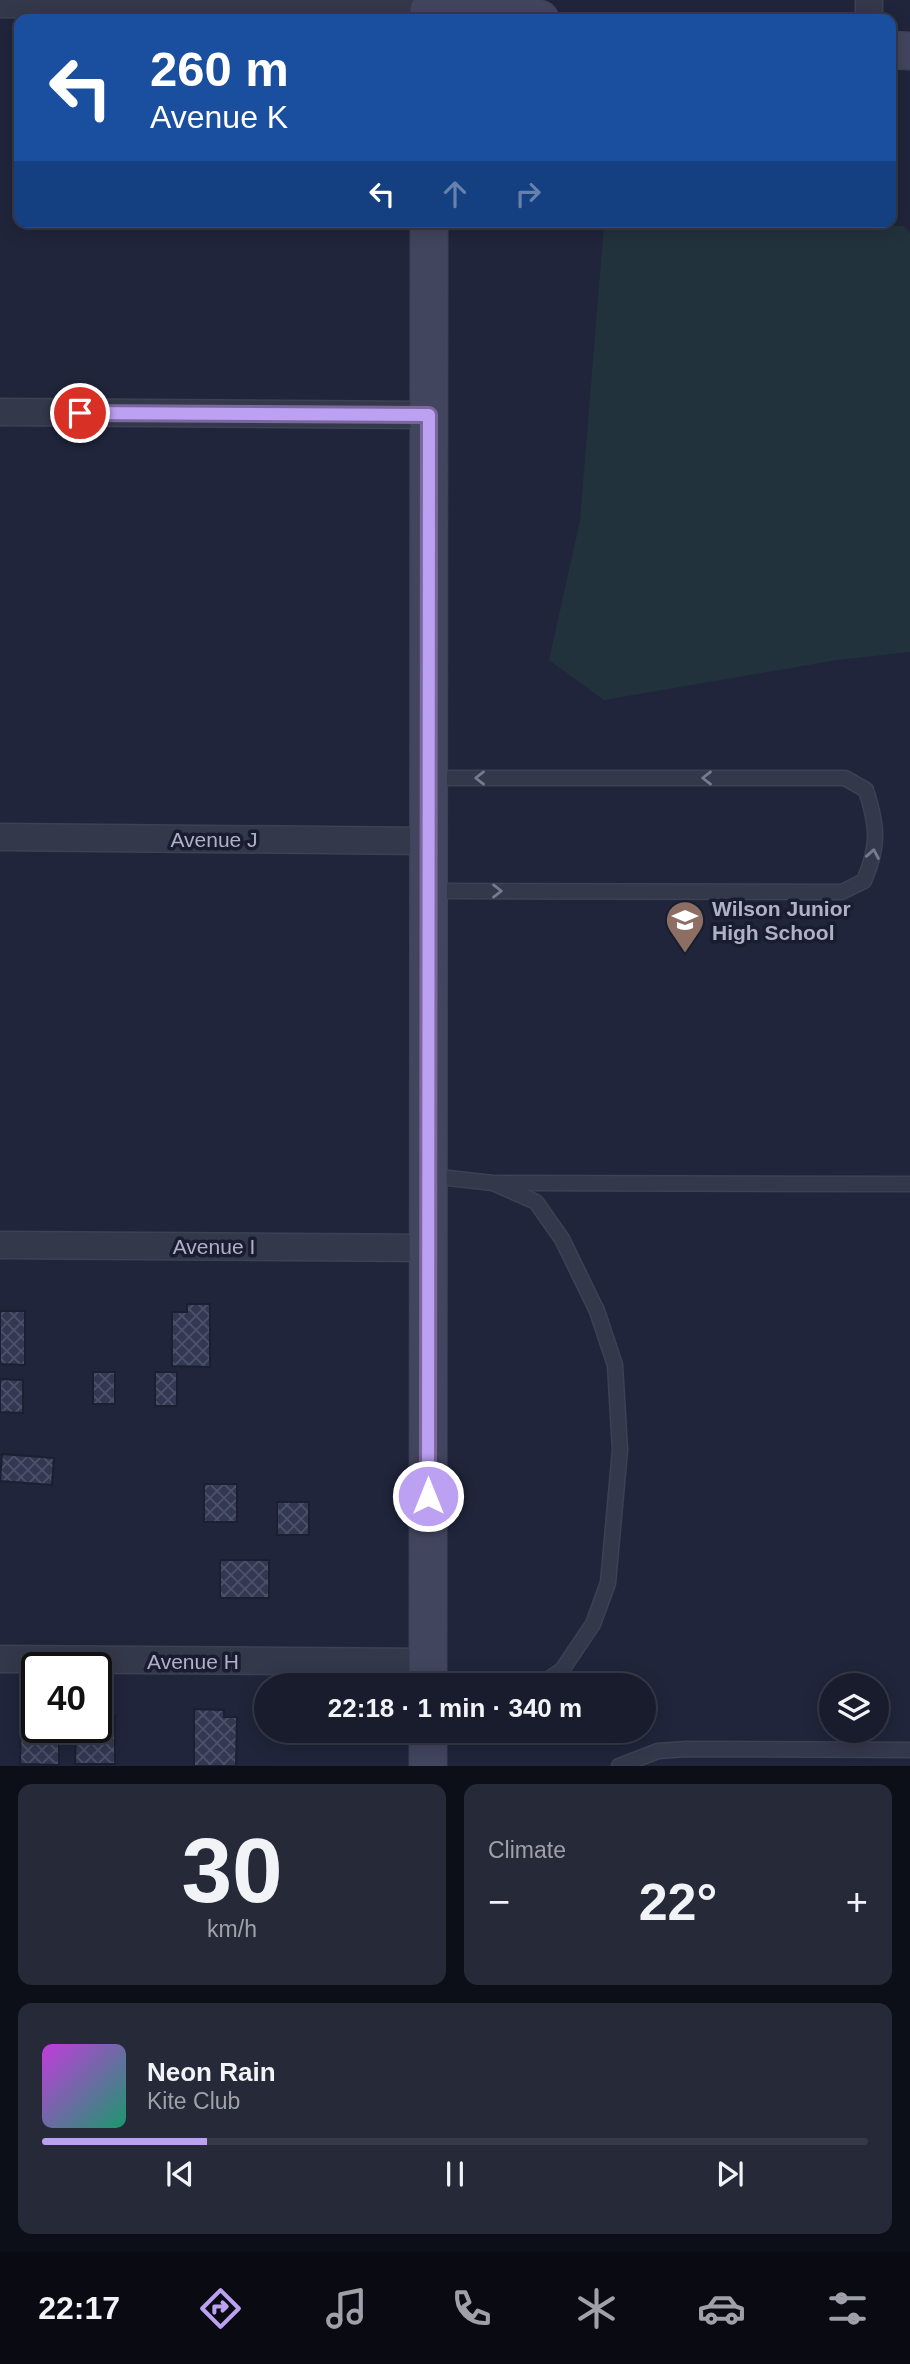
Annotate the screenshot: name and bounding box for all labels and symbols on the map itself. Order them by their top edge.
pin [50,383,110,443]
one-way arrow [474,770,485,786]
one-way arrow [702,770,712,786]
street label: Avenue J [170,828,258,851]
one-way arrow [865,848,880,860]
one-way arrow [492,883,502,899]
place label: Wilson Junior High School [712,897,851,944]
school or university icon: Wilson Junior High School [664,899,706,954]
street label: Avenue I [173,1235,255,1258]
position arrow [391,1459,465,1533]
street label: Avenue H [147,1650,239,1673]
speed limit sign: 40 [21,1652,112,1743]

